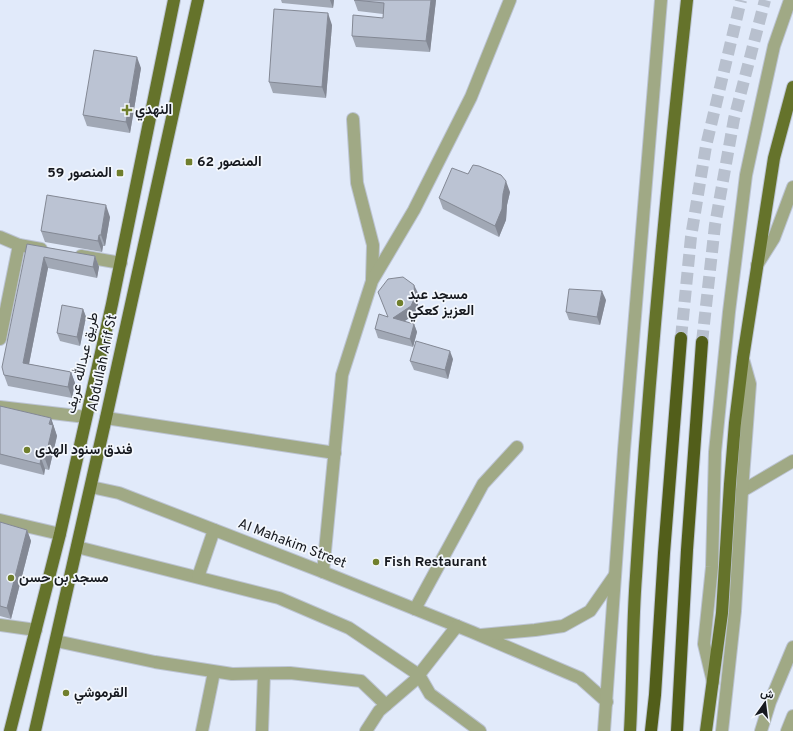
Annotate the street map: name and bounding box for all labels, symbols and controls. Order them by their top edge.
place label: النهدي [135,102,172,121]
marker: النهدي [122,105,132,115]
place label: المنصور 62 [197,154,262,171]
marker: المنصور 62 [184,157,194,167]
place label: المنصور 59 [47,165,112,182]
marker: المنصور 59 [115,168,125,178]
place label: مسجد عبد العزيز كعكي [408,287,474,322]
marker: مسجد عبد العزيز كعكي [395,298,405,308]
street label: طريق عبدالله عريف [62,310,103,415]
street label: Abdullah Arif St [84,313,122,413]
place label: فندق سنود الهدى [35,442,133,459]
marker: فندق سنود الهدى [22,445,32,455]
street label: Al Mahakim Street [235,516,349,572]
place label: Fish Restaurant [384,554,487,571]
marker: Fish Restaurant [371,557,381,567]
place label: مسجد بن حسن [19,570,109,587]
marker: مسجد بن حسن [6,573,16,583]
north arrow [745,683,785,723]
place label: القرموشي [74,685,128,704]
text: ش [759,686,775,703]
marker: القرموشي [61,688,71,698]

